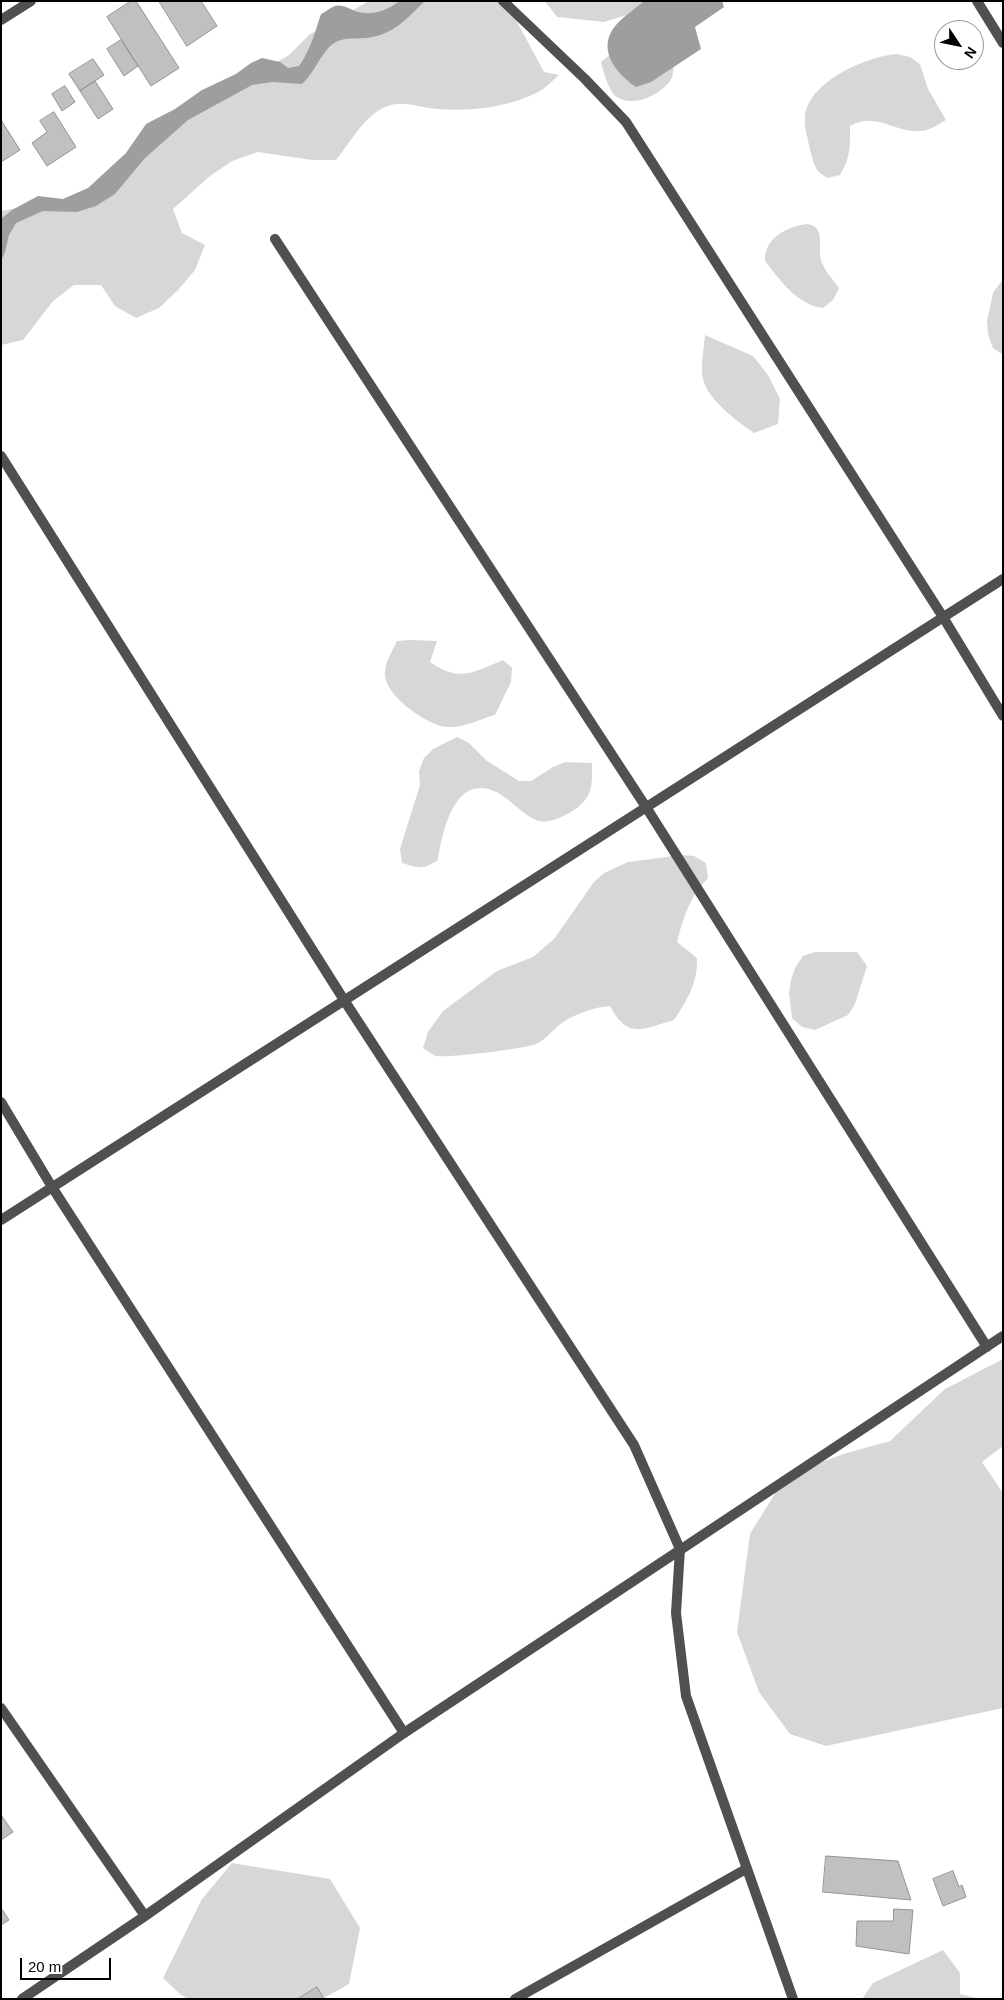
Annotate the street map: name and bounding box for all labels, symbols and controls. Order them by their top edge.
north arrow [934,20,984,70]
text: N [961,44,980,61]
scale bar [22,1948,114,1980]
text: 20 m [28,1958,61,1975]

